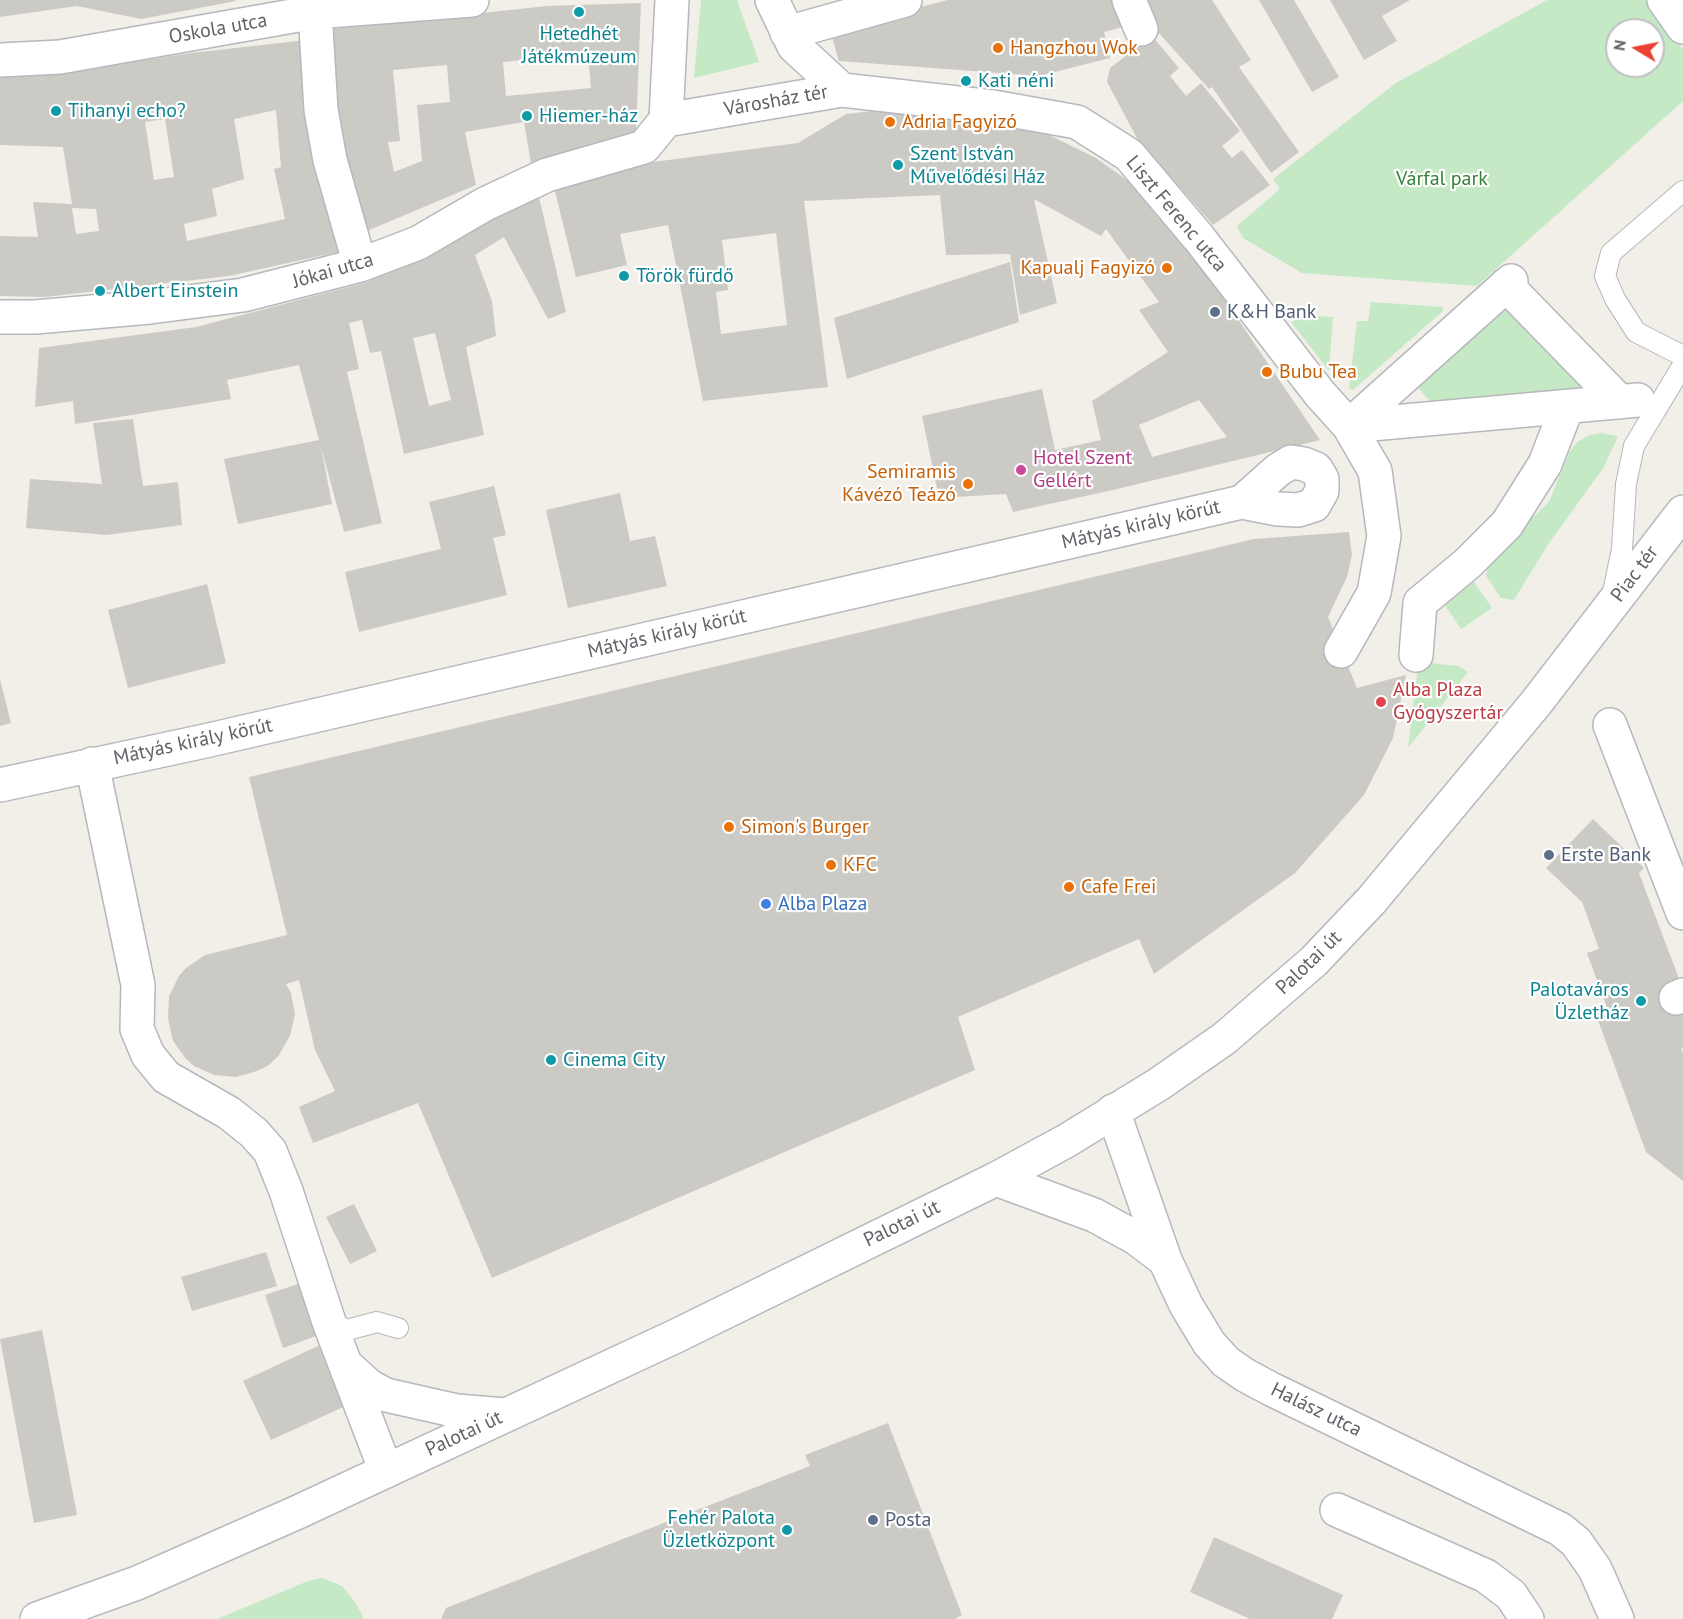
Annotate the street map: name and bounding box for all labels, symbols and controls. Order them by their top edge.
marker: Hetedhét Játékmúzeum [572,5,586,19]
street label: Oskola utca [167,9,269,49]
north arrow [1605,18,1665,78]
place label: Hetedhét Játékmúzeum [522,22,636,69]
place label: Hangzhou Wok [1010,36,1138,60]
text: N [1608,38,1630,52]
marker: Hangzhou Wok [991,41,1005,55]
place label: Kati néni [978,69,1054,93]
marker: Kati néni [959,74,973,88]
street label: Városház tér [722,80,830,122]
place label: Tihanyi echo? [68,99,186,123]
marker: Tihanyi echo? [49,104,63,118]
place label: Hiemer-ház [539,104,638,128]
marker: Hiemer-ház [520,109,534,123]
place label: Adria Fagyizó [902,110,1017,134]
marker: Adria Fagyizó [883,115,897,129]
place label: Szent István Művelődési Ház [910,142,1045,189]
street label: Liszt Ferenc utca [1120,151,1232,277]
marker: Szent István Művelődési Ház [891,158,905,172]
park label: Várfal park [1396,167,1488,191]
street label: Jókai utca [290,248,376,294]
place label: Kapualj Fagyizó [1020,256,1155,280]
marker: Kapualj Fagyizó [1160,261,1174,275]
place label: Török fürdő [636,264,734,288]
marker: Török fürdő [617,269,631,283]
place label: Albert Einstein [112,279,238,303]
marker: Albert Einstein [93,284,107,298]
place label: K&H Bank [1227,300,1316,324]
marker: K&H Bank [1208,305,1222,319]
place label: Bubu Tea [1279,360,1357,384]
marker: Bubu Tea [1260,365,1274,379]
place label: Hotel Szent Gellért [1033,446,1132,493]
place label: Semiramis Kávézó Teázó [842,460,956,507]
marker: Hotel Szent Gellért [1014,463,1028,477]
marker: Semiramis Kávézó Teázó [961,477,975,491]
street label: Mátyás király körút [1059,495,1223,555]
street label: Piac tér [1606,541,1664,607]
street label: Mátyás király körút [585,604,749,664]
place label: Alba Plaza Gyógyszertár [1393,678,1503,725]
marker: Alba Plaza Gyógyszertár [1374,695,1388,709]
street label: Mátyás király körút [111,713,275,771]
place label: Simon's Burger [741,815,869,839]
marker: Simon's Burger [722,820,736,834]
place label: Erste Bank [1561,843,1651,867]
marker: Erste Bank [1542,848,1556,862]
place label: KFC [843,853,877,877]
marker: KFC [824,858,838,872]
place label: Cafe Frei [1081,875,1156,899]
marker: Cafe Frei [1062,880,1076,894]
place label: Alba Plaza [778,892,867,916]
marker: Alba Plaza [759,897,773,911]
street label: Palotai út [1271,926,1347,1000]
place label: Palotaváros Üzletház [1530,978,1629,1025]
marker: Palotaváros Üzletház [1634,994,1648,1008]
place label: Cinema City [563,1048,665,1072]
marker: Cinema City [544,1053,558,1067]
street label: Palotai út [860,1195,944,1253]
street label: Halász utca [1267,1378,1365,1442]
street label: Palotai út [422,1406,506,1462]
place label: Fehér Palota Üzletközpont [662,1506,775,1553]
place label: Posta [885,1508,931,1532]
marker: Posta [866,1513,880,1527]
marker: Fehér Palota Üzletközpont [780,1523,794,1537]

